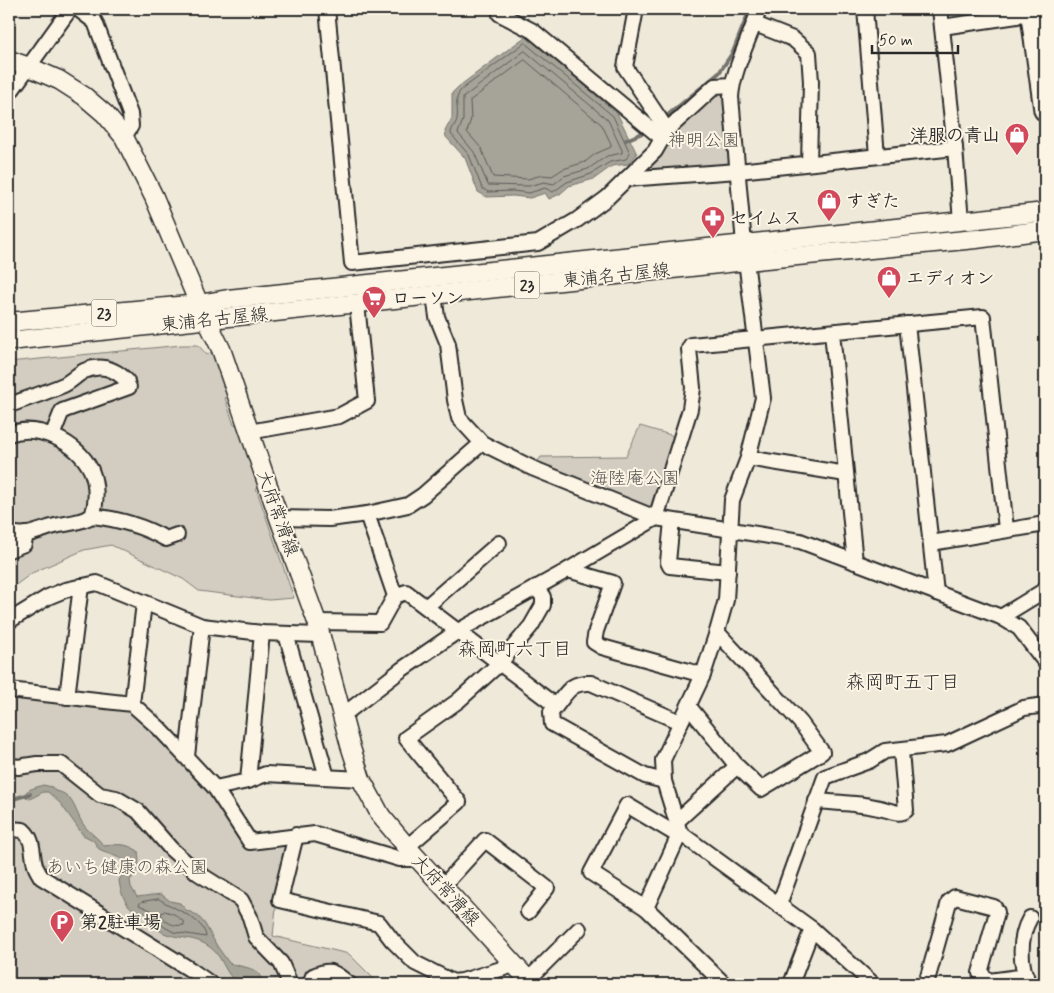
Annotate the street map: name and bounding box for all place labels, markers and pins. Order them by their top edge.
shop icon: 洋服の青山 [1004,122,1030,156]
place label: 洋服の青山 [910,124,1000,148]
shop icon: すぎた [816,188,842,222]
place label: すぎた [846,190,900,214]
pharmacy icon: セイムス [700,205,726,239]
place label: セイムス [730,207,801,231]
shop icon: エディオン [876,265,902,299]
place label: エディオン [906,267,995,291]
supermarket icon: ローソン [361,285,387,319]
place label: ローソン [392,287,464,311]
parking icon: 第2駐車場 [49,909,75,943]
place label: 第2駐車場 [80,911,161,935]

